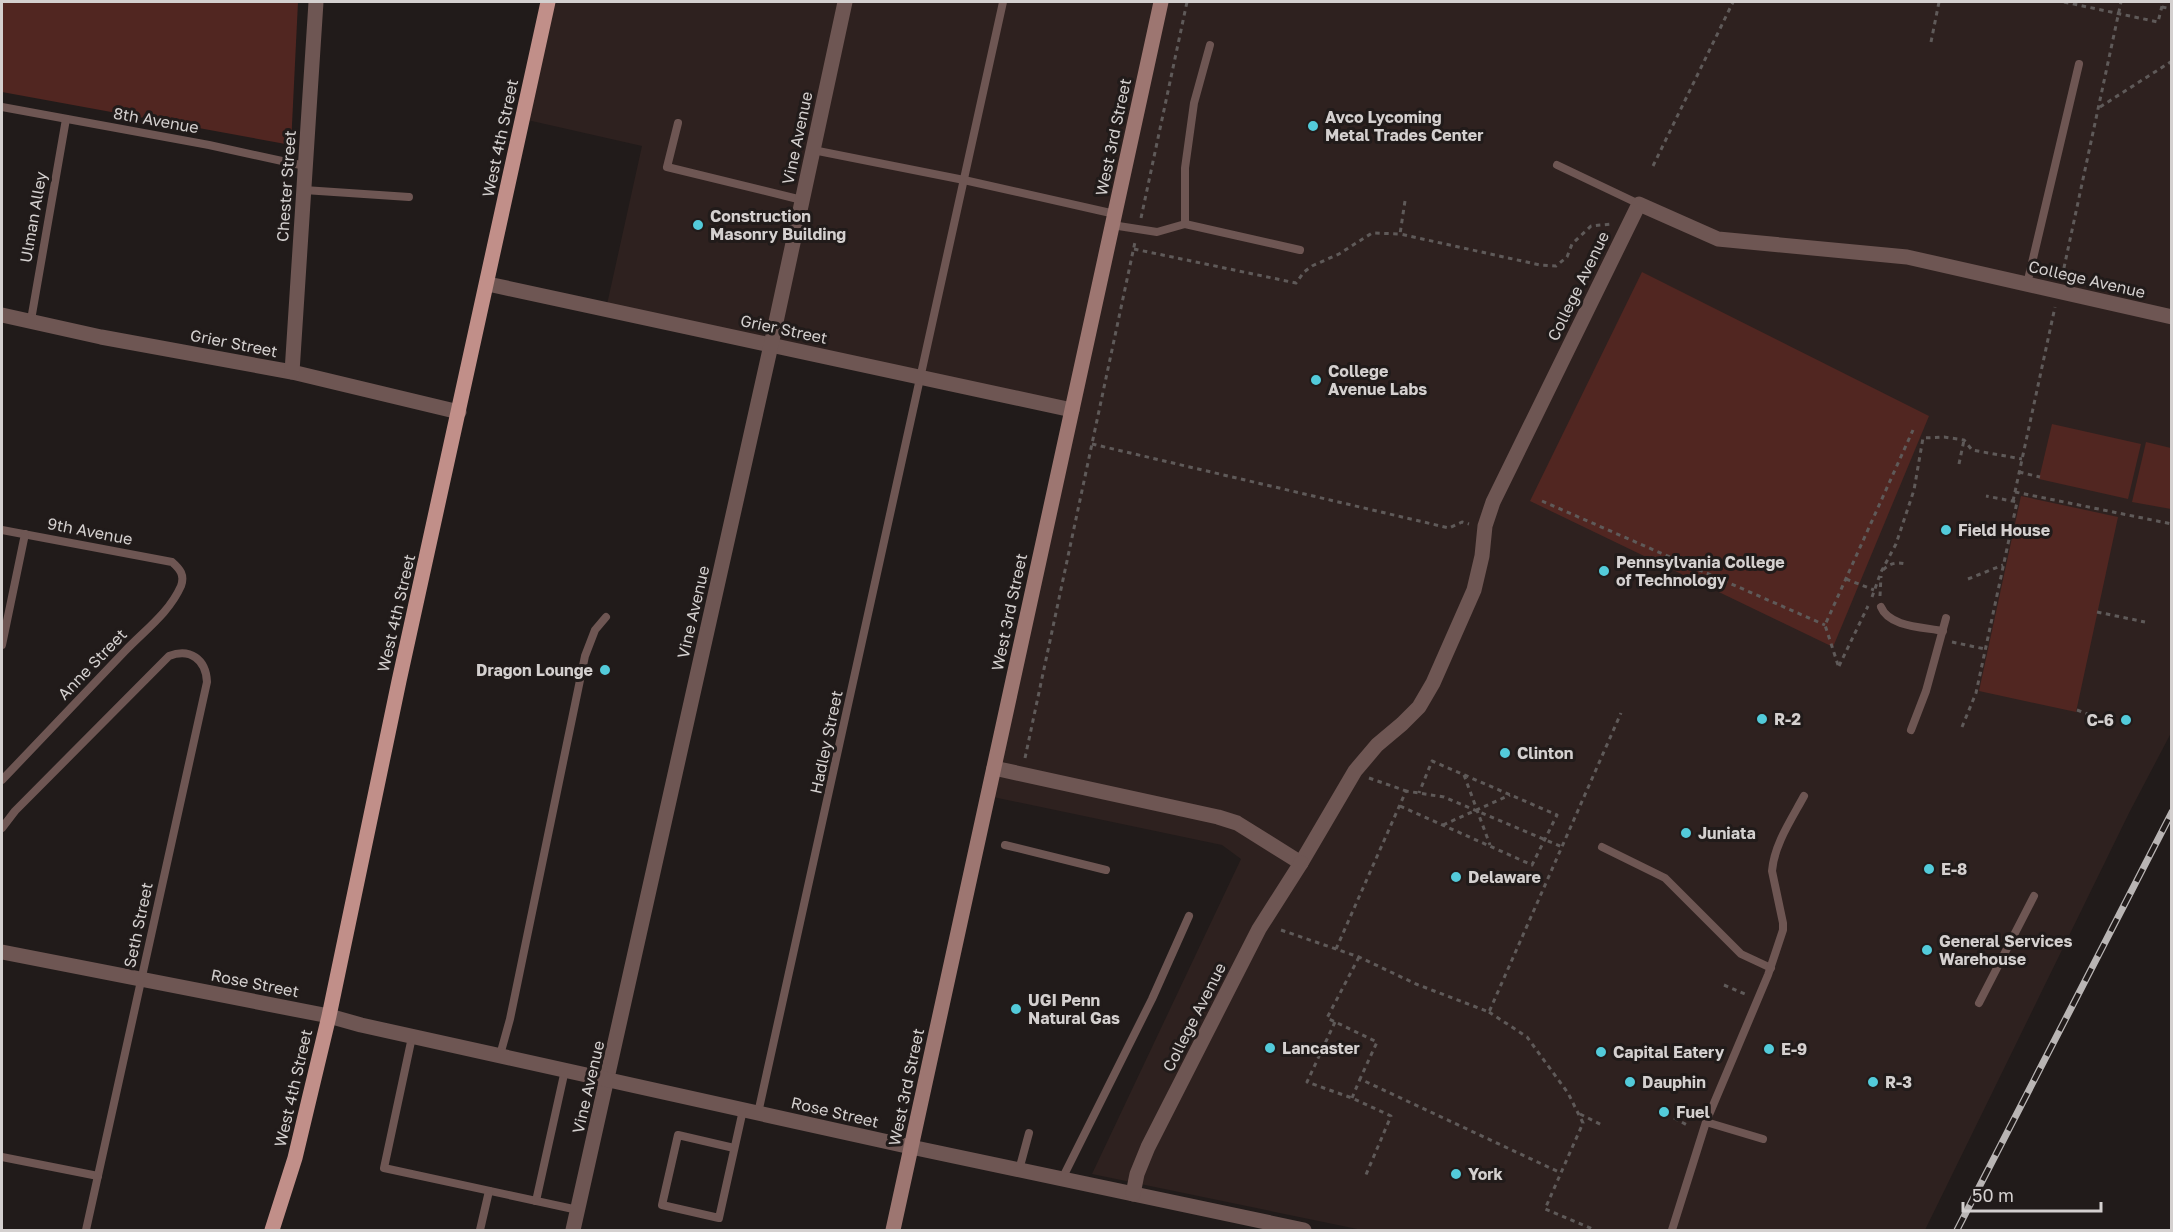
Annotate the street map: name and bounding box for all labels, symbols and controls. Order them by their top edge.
street label: West 3rd Street [1091,76,1135,198]
street label: West 4th Street [478,77,522,199]
street label: Vine Avenue [777,90,817,186]
street label: 8th Avenue [112,103,200,137]
place label: Avco Lycoming Metal Trades Center [1325,107,1483,145]
marker: Avco Lycoming Metal Trades Center [1306,119,1320,133]
street label: Chester Street [272,130,300,242]
street label: Ulman Alley [15,170,51,264]
place label: Construction Masonry Building [710,206,846,244]
marker: Construction Masonry Building [691,218,705,232]
street label: College Avenue [1543,228,1613,344]
street label: College Avenue [2027,256,2147,302]
street label: Grier Street [739,310,829,348]
street label: Grier Street [189,325,279,361]
place label: College Avenue Labs [1328,361,1427,399]
marker: College Avenue Labs [1309,373,1323,387]
street label: 9th Avenue [46,513,134,549]
place label: Field House [1958,520,2050,540]
marker: Field House [1939,523,1953,537]
street label: West 3rd Street [987,551,1031,673]
street label: West 4th Street [373,552,419,674]
place label: Pennsylvania College of Technology [1616,552,1785,590]
street label: Vine Avenue [673,564,713,660]
marker: Pennsylvania College of Technology [1597,564,1611,578]
street label: Anne Street [53,624,131,704]
place label: Dragon Lounge [476,660,593,680]
marker: Dragon Lounge [598,663,612,677]
street label: Hadley Street [805,688,847,796]
place label: R-2 [1774,709,1801,729]
place label: C-6 [2086,710,2114,730]
marker: R-2 [1755,712,1769,726]
marker: C-6 [2119,713,2133,727]
place label: Clinton [1517,743,1573,763]
marker: Clinton [1498,746,1512,760]
place label: Juniata [1698,823,1756,843]
marker: Juniata [1679,826,1693,840]
place label: E-8 [1941,859,1967,879]
marker: E-8 [1922,862,1936,876]
place label: Delaware [1468,867,1541,887]
marker: Delaware [1449,870,1463,884]
street label: Seth Street [119,880,157,970]
place label: General Services Warehouse [1939,931,2072,969]
marker: General Services Warehouse [1920,943,1934,957]
street label: College Avenue [1158,959,1230,1075]
street label: Rose Street [209,965,301,1001]
place label: UGI Penn Natural Gas [1028,990,1120,1028]
marker: UGI Penn Natural Gas [1009,1002,1023,1016]
street label: West 3rd Street [884,1026,928,1148]
street label: West 4th Street [270,1027,316,1149]
place label: Lancaster [1282,1038,1360,1058]
street label: Vine Avenue [568,1039,608,1135]
place label: E-9 [1781,1039,1807,1059]
marker: Lancaster [1263,1041,1277,1055]
place label: Capital Eatery [1613,1042,1725,1062]
marker: E-9 [1762,1042,1776,1056]
marker: Capital Eatery [1594,1045,1608,1059]
place label: Dauphin [1642,1072,1706,1092]
place label: R-3 [1885,1072,1912,1092]
marker: Dauphin [1623,1075,1637,1089]
marker: R-3 [1866,1075,1880,1089]
street label: Rose Street [789,1092,881,1132]
place label: Fuel [1676,1102,1710,1122]
marker: Fuel [1657,1105,1671,1119]
place label: York [1468,1164,1504,1184]
marker: York [1449,1167,1463,1181]
scale bar [1963,1175,2101,1213]
text: 50 m [1972,1184,2014,1206]

